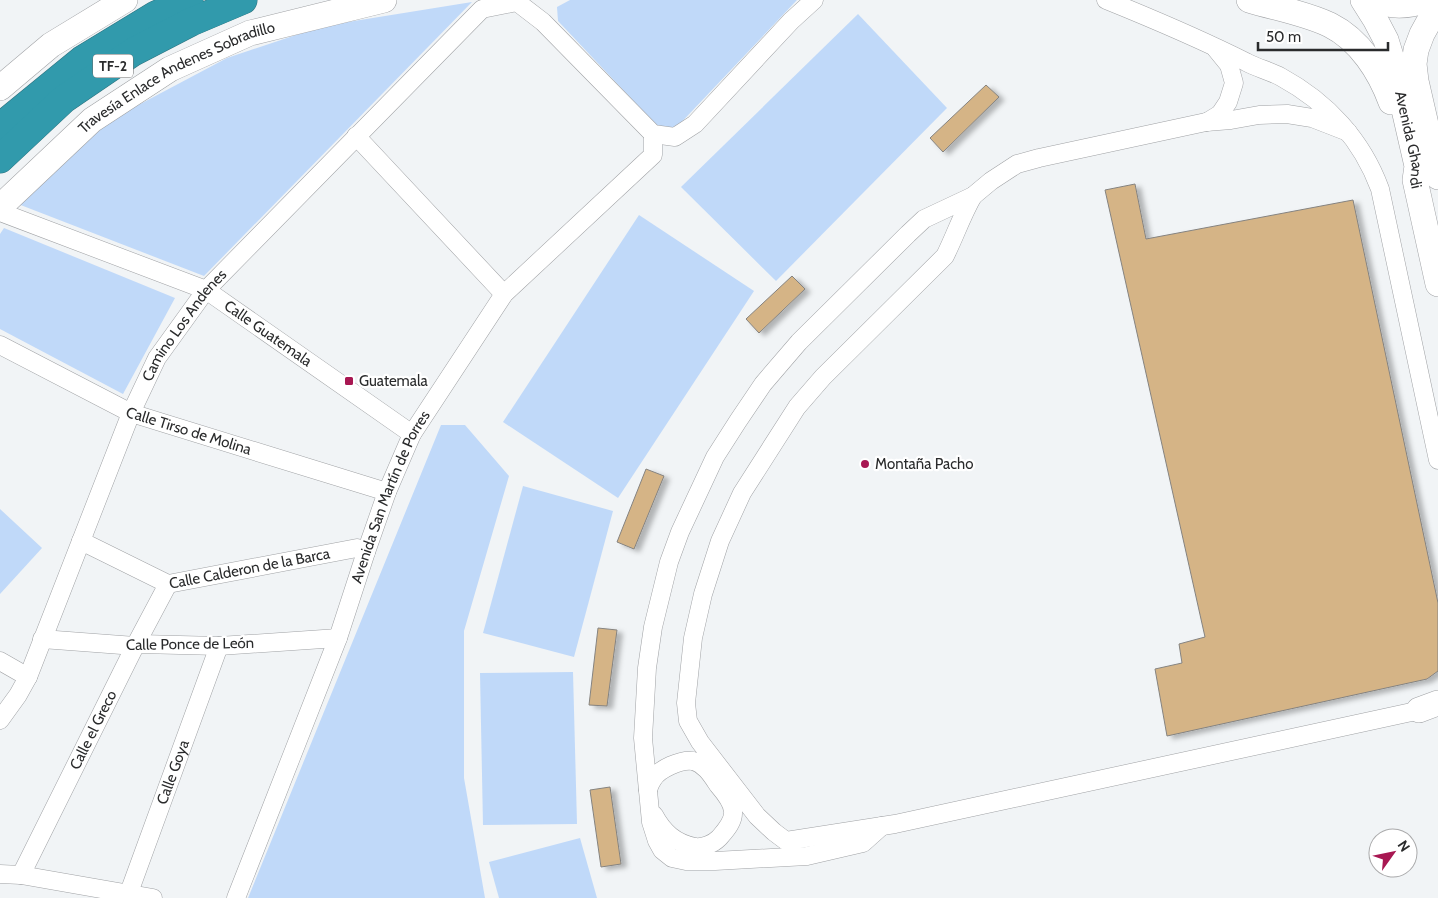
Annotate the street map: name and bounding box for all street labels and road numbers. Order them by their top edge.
street label: Travesía Enlace Andenes Sobradillo [75,18,277,137]
road number: TF-2 [93,54,133,78]
street label: Avenida Ghandi [1391,89,1427,190]
street label: Camino Los Andenes [138,265,230,384]
street label: Calle Guatemala [221,296,316,371]
street label: Calle Tirso de Molina [123,403,254,459]
street label: Avenida San Martín de Porres [347,407,434,586]
street label: Calle Calderon de la Barca [168,544,332,593]
street label: Calle Ponce de León [126,634,254,654]
street label: Calle el Greco [66,687,120,773]
street label: Calle Goya [153,737,193,807]

